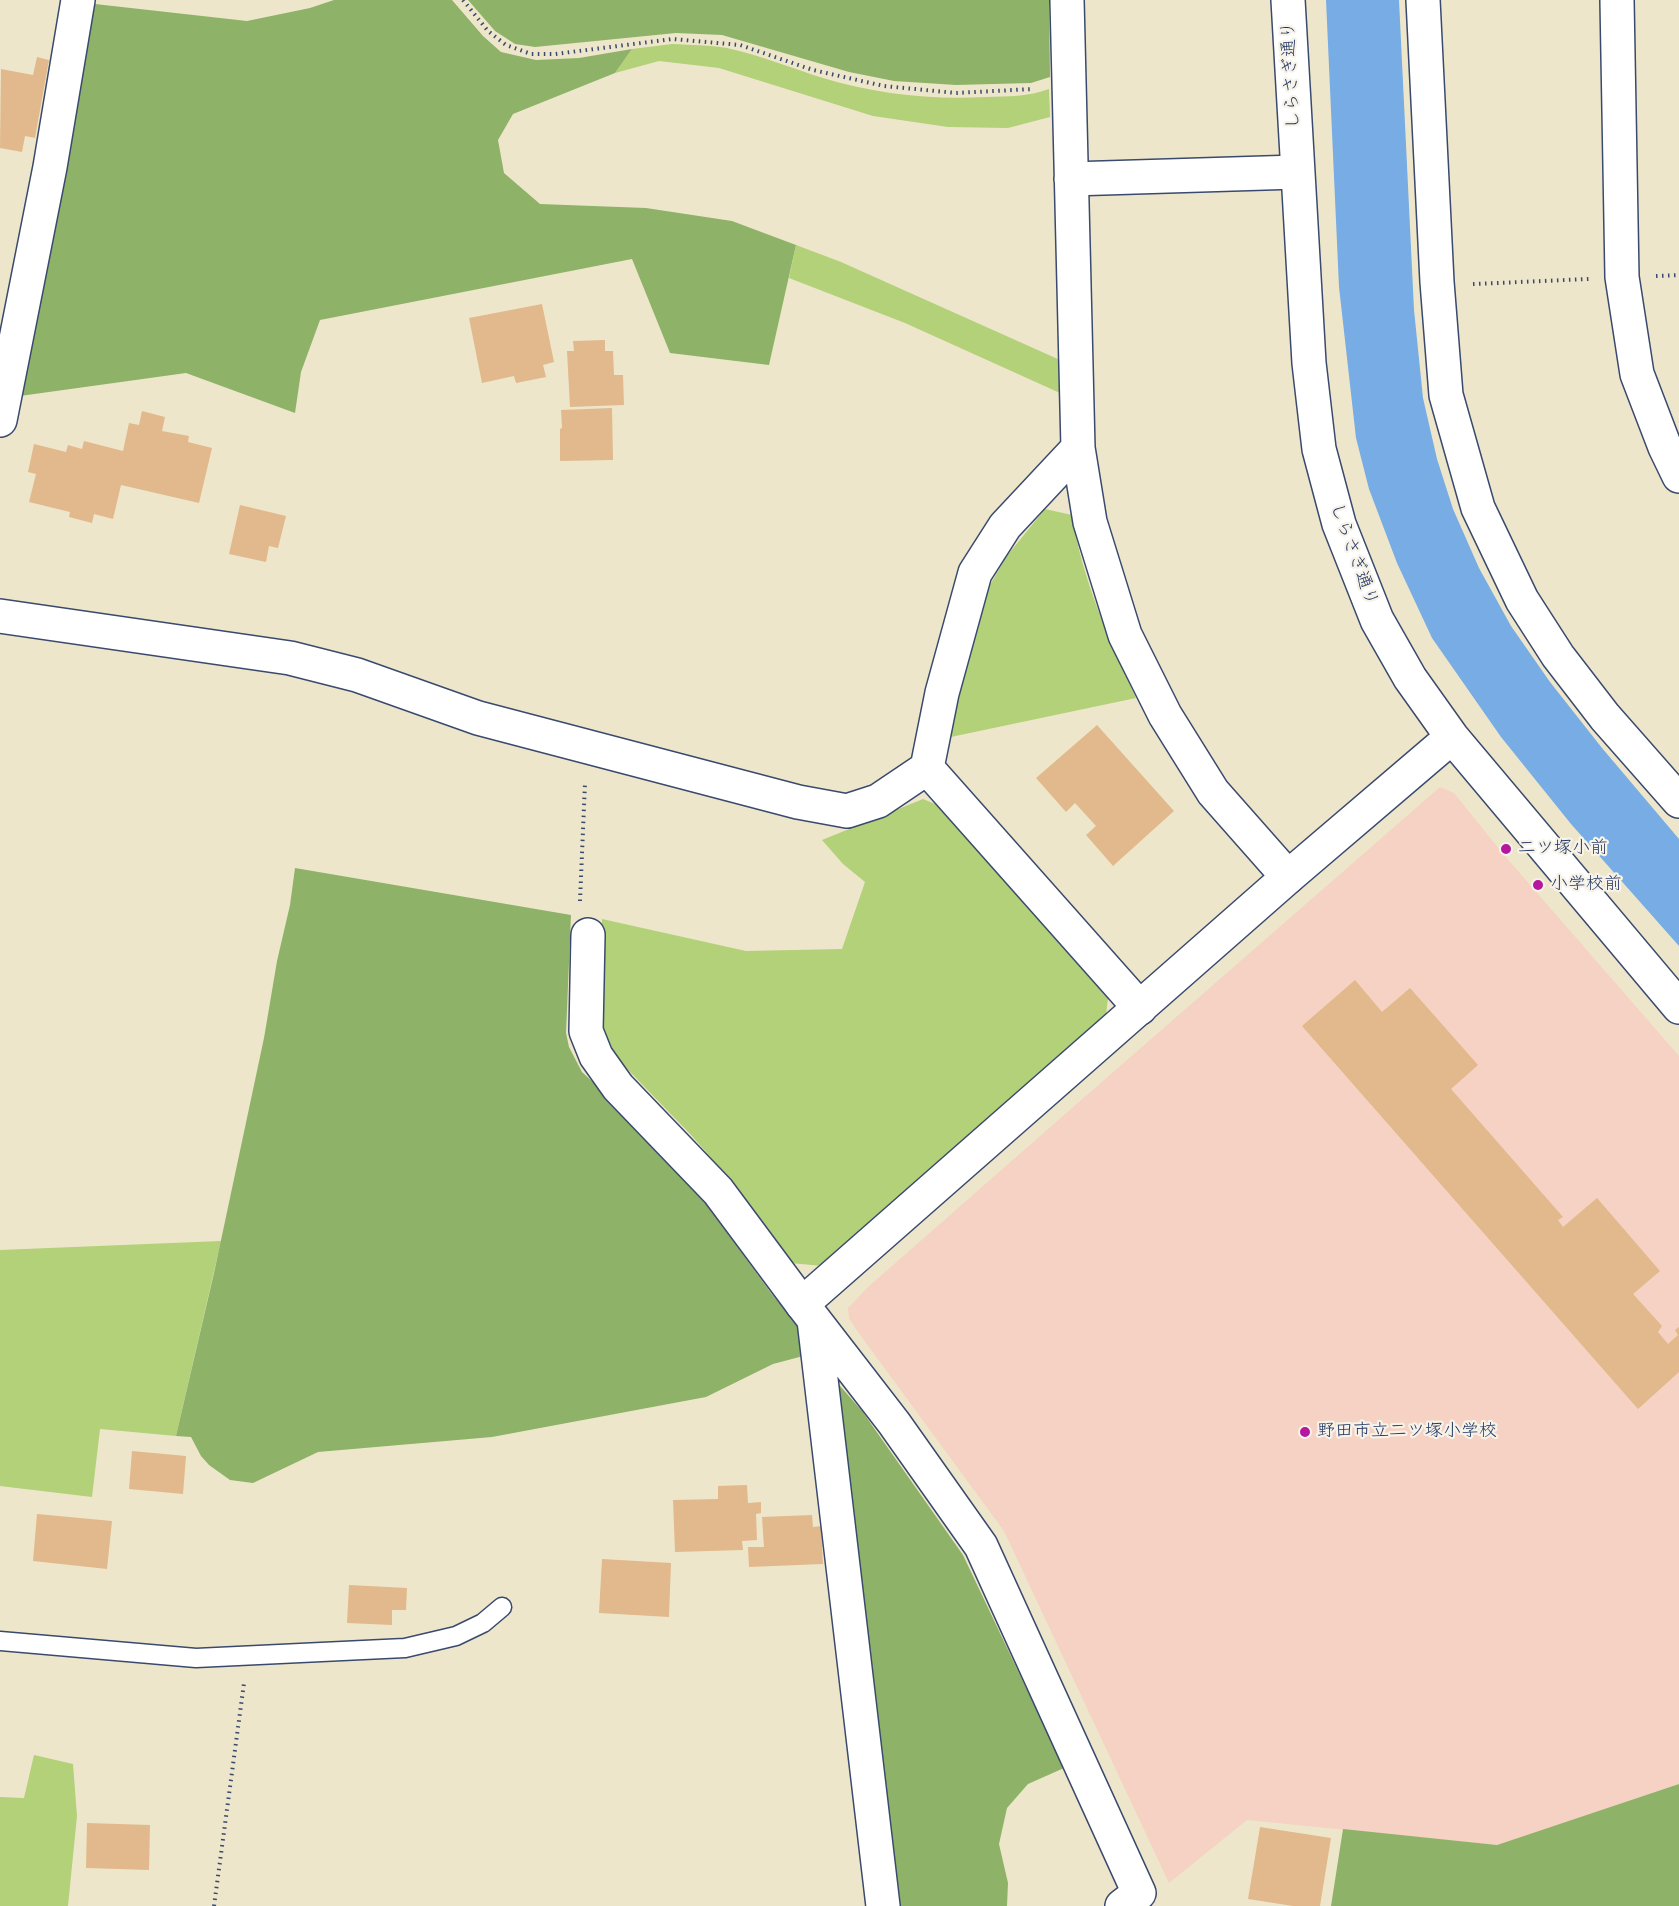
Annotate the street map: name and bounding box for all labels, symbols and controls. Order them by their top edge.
street label: しらさぎ通り [1278,21,1306,129]
street label: しらさぎ通り [1324,501,1382,609]
place label: 二ツ塚小前 [1518,838,1608,860]
marker: 二ツ塚小前 [1499,842,1513,856]
place label: 小学校前 [1550,874,1622,896]
marker: 小学校前 [1531,878,1545,892]
place label: 野田市立二ツ塚小学校 [1317,1421,1497,1443]
marker: 野田市立二ツ塚小学校 [1298,1425,1312,1439]

